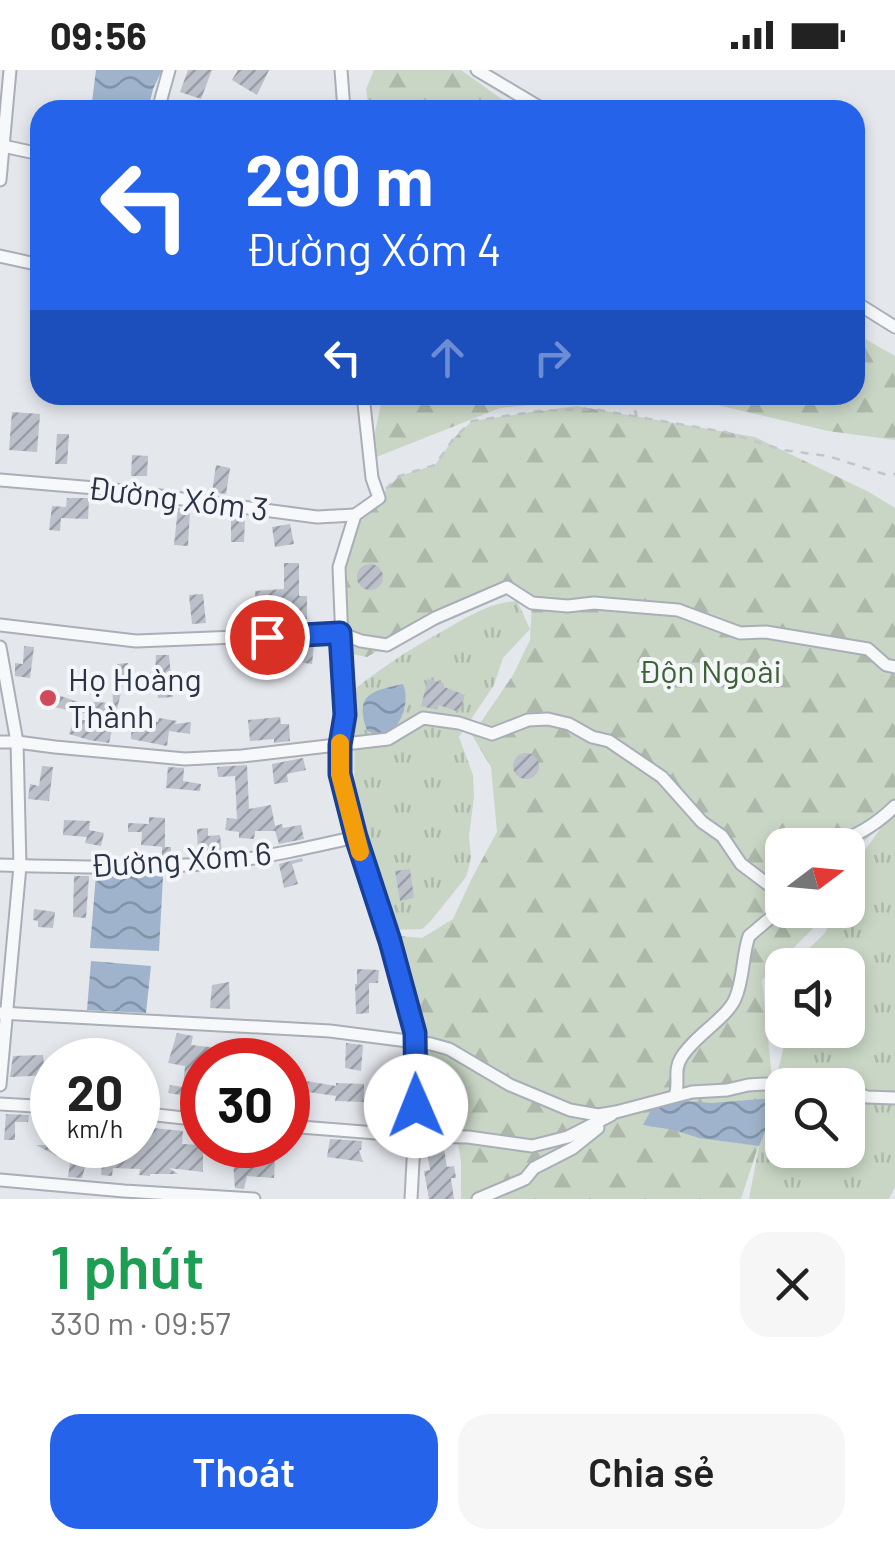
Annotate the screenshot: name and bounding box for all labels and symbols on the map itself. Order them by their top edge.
street label: Đường Xóm 3 [86,467,271,527]
pin [225,595,310,680]
park label: Độn Ngoài [638,651,782,689]
place label: Họ Hoàng Thành [68,659,202,734]
marker: Họ Hoàng Thành [37,687,59,709]
north arrow [765,828,865,928]
street label: Đường Xóm 6 [89,833,273,883]
speed limit sign: 30 [180,1038,310,1168]
position arrow [364,1054,468,1158]

